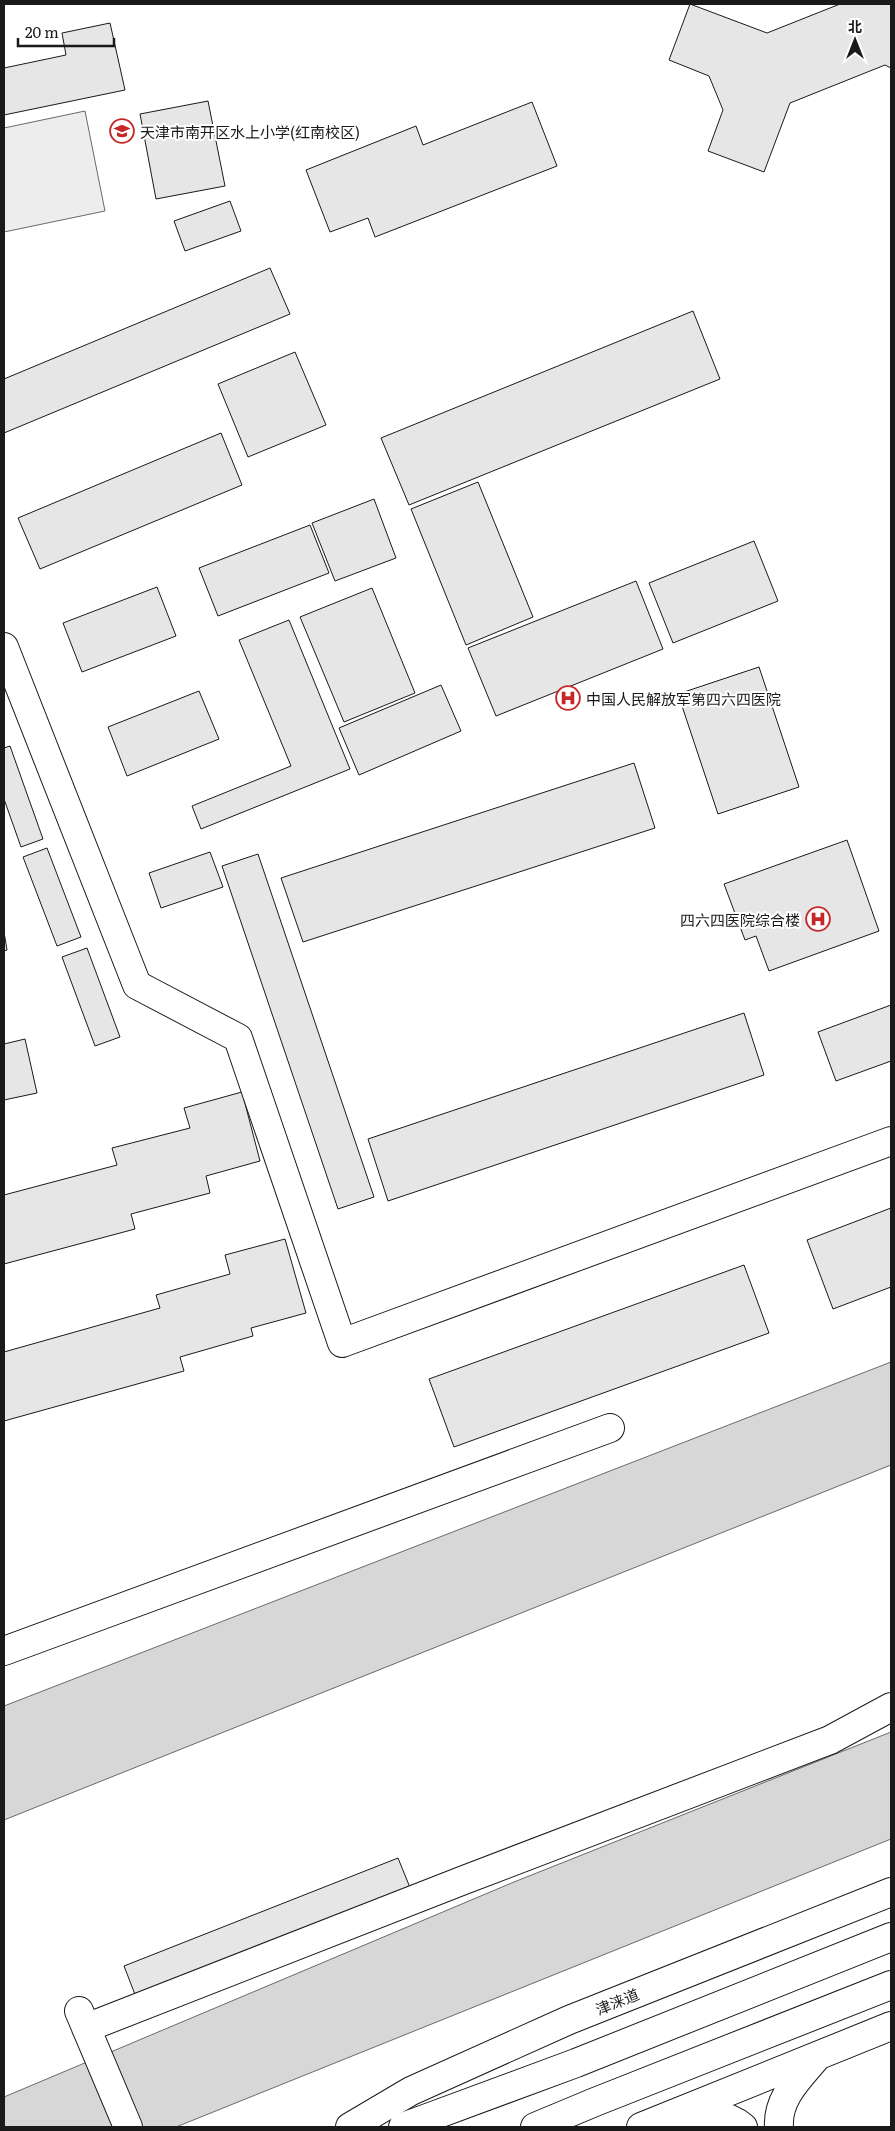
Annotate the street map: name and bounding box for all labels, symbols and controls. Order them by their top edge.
scale bar [18,15,114,47]
north arrow [830,15,880,65]
text: 北 [848,16,862,36]
text: 20 m [25,20,59,43]
school or university icon: 天津市南开区水上小学(红南校区) [109,118,135,144]
place label: 天津市南开区水上小学(红南校区) [140,120,360,143]
hospital icon: 中国人民解放军第四六四医院 [555,685,581,711]
place label: 中国人民解放军第四六四医院 [586,687,781,710]
hospital icon: 四六四医院综合楼 [805,906,831,932]
place label: 四六四医院综合楼 [680,908,800,931]
street label: 津涞道 [592,1982,642,2020]

